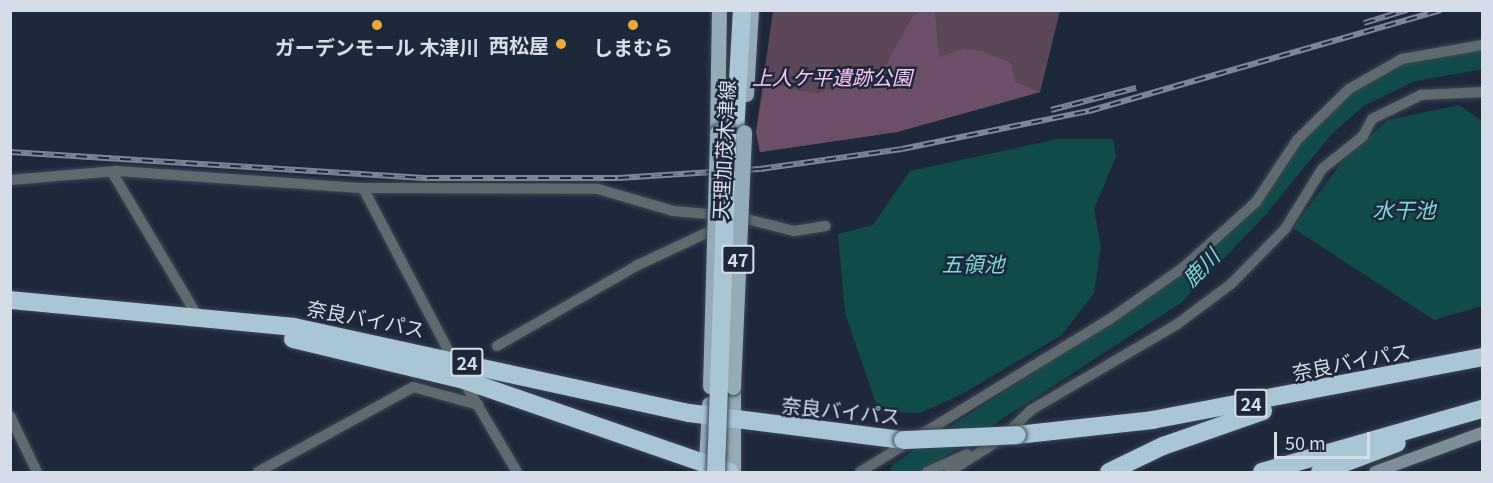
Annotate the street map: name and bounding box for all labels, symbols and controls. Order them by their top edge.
marker: ガーデンモール 木津川 [370,18,384,32]
marker: しまむら [626,18,640,32]
place label: 西松屋 [489,32,549,56]
place label: ガーデンモール 木津川 [275,34,479,58]
place label: しまむら [593,34,673,58]
marker: 西松屋 [554,37,568,51]
park label: 上人ケ平遺跡公園 [752,64,912,88]
street label: 天理加茂木津線 [707,79,739,221]
water label: 水干池 [1373,196,1435,222]
water label: 鹿川 [1176,243,1224,291]
road number: 47 [720,244,756,274]
water label: 五領池 [942,250,1004,276]
street label: 奈良バイパス [305,295,427,341]
street label: 奈良バイパス [1290,338,1412,384]
road number: 24 [449,347,485,377]
road number: 24 [1233,388,1269,418]
street label: 奈良バイパス [780,392,902,428]
scale bar [1277,420,1373,458]
text: 50 m [1285,429,1326,455]

